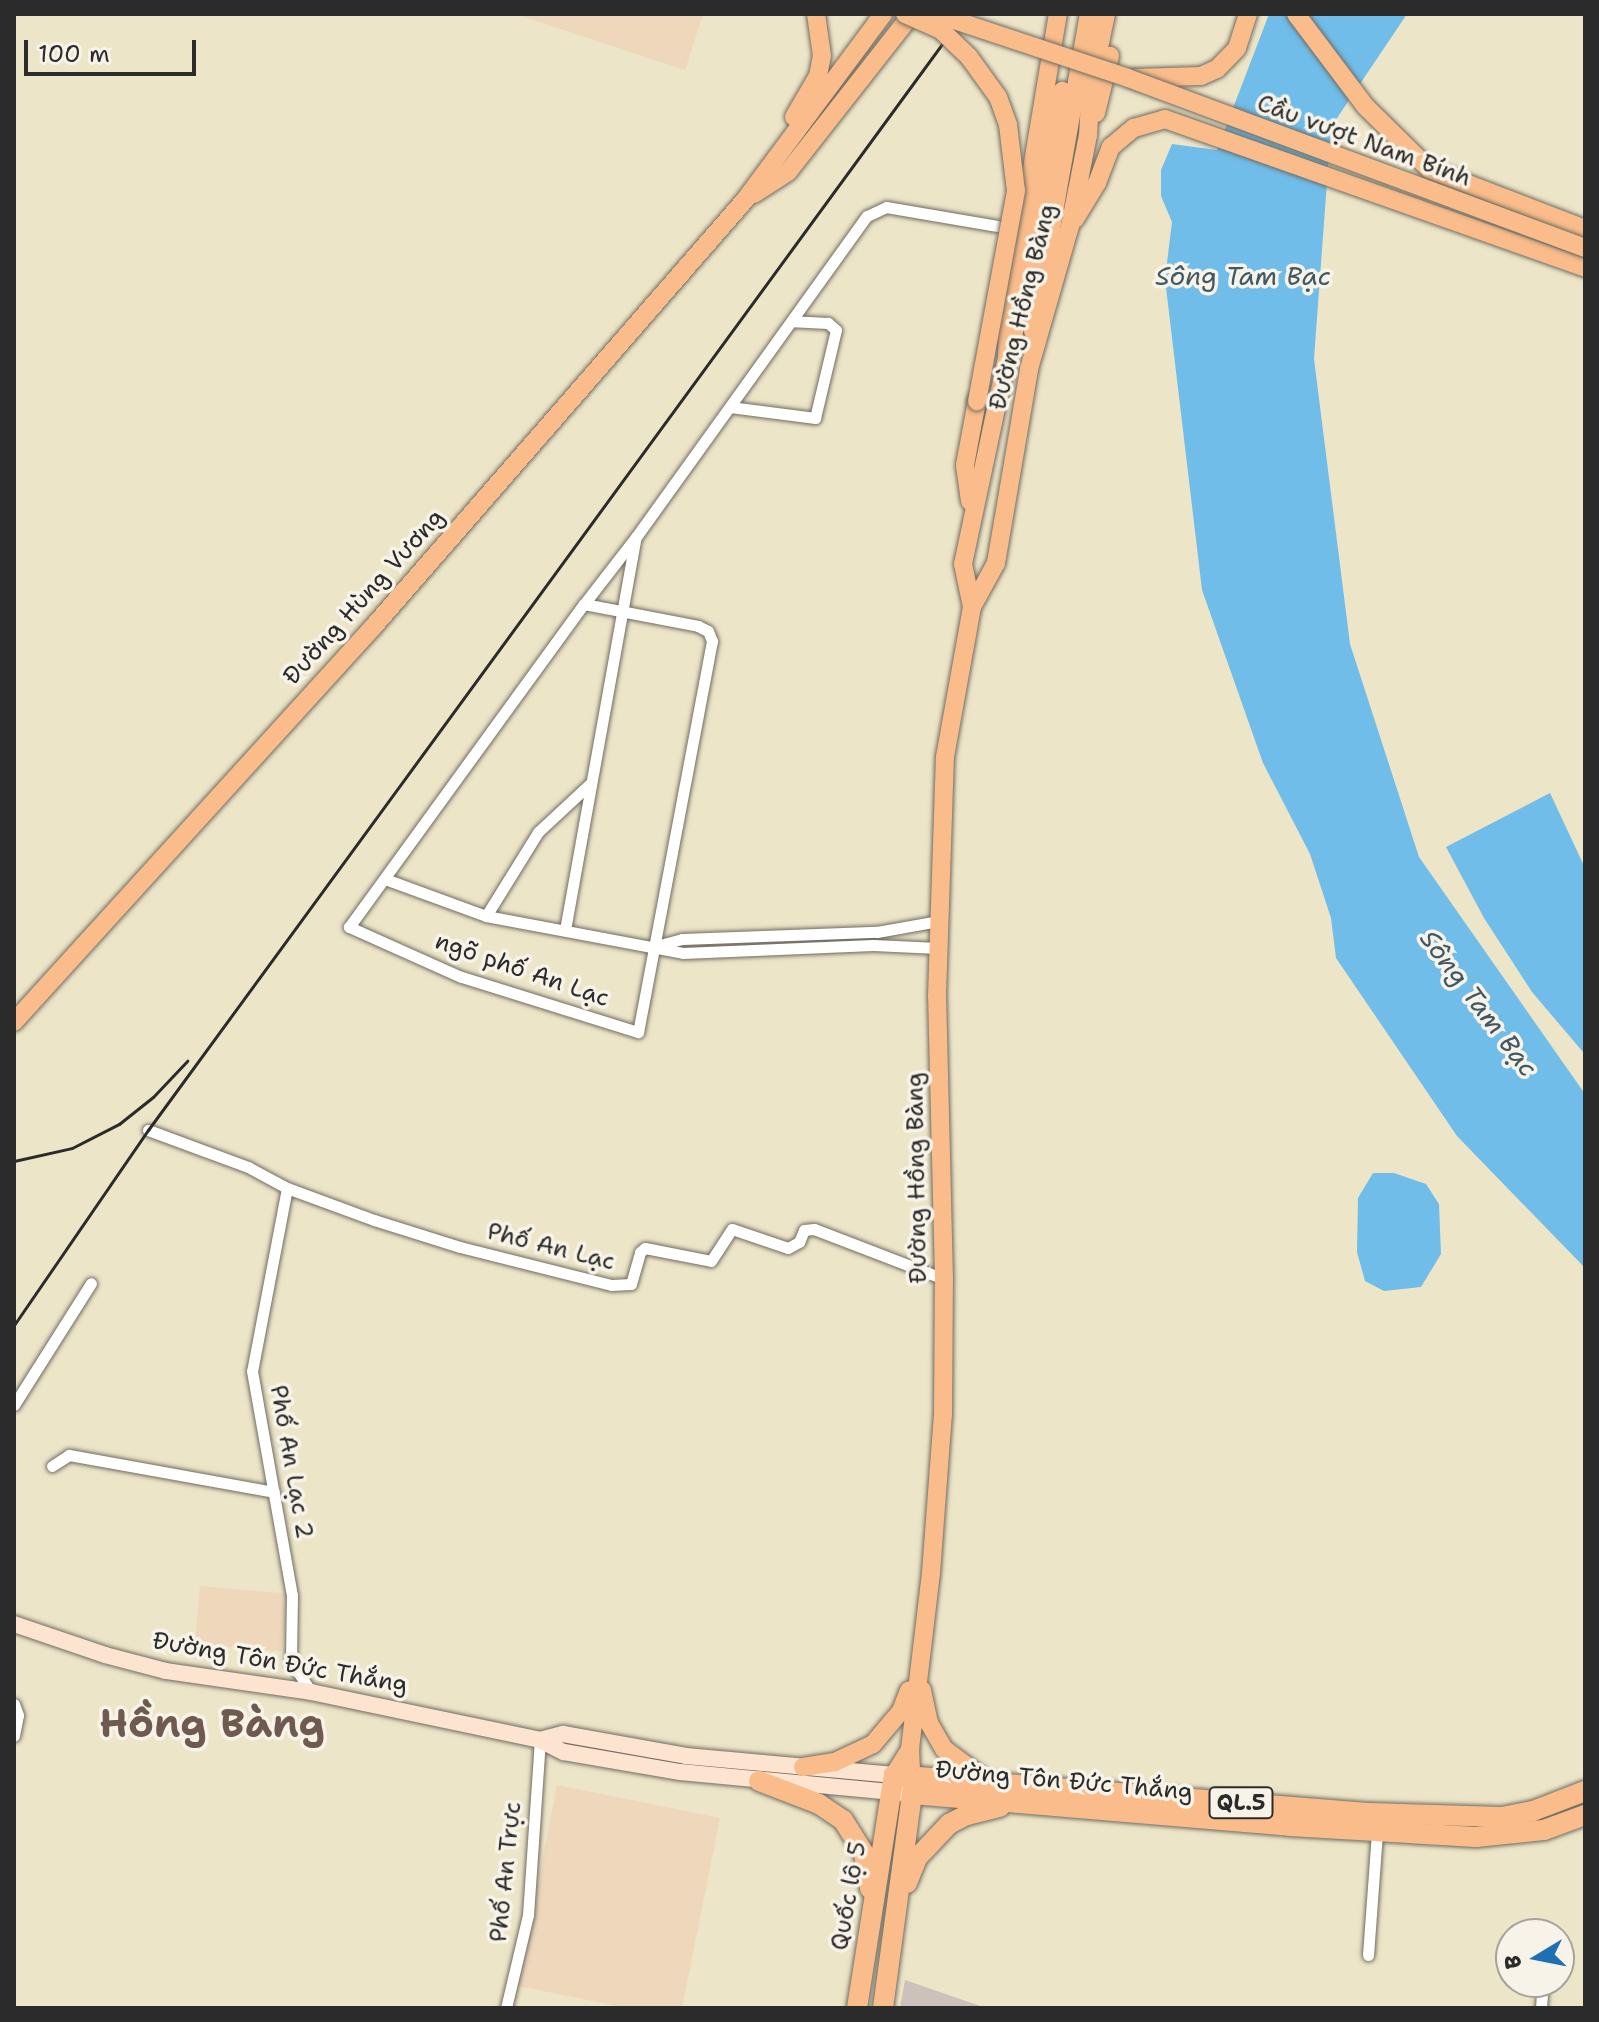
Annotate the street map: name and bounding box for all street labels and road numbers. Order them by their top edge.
street label: Cầu vượt Nam Bính [1253,89,1475,193]
street label: Đường Hồng Bàng [983,201,1063,413]
street label: Đường Hùng Vương [278,503,450,691]
street label: ngõ phố An Lạc [431,927,613,1013]
street label: Đường Hồng Bàng [901,1072,933,1284]
street label: Phố An Lạc [484,1217,618,1277]
street label: Phố An Lạc 2 [263,1383,319,1541]
street label: Đường Tôn Đức Thắng [150,1626,410,1700]
street label: Đường Tôn Đức Thắng [934,1755,1194,1807]
road number: QL.5 [1207,1785,1275,1821]
street label: Phố An Trực [484,1800,528,1944]
street label: Quốc lộ 5 [825,1839,873,1953]

